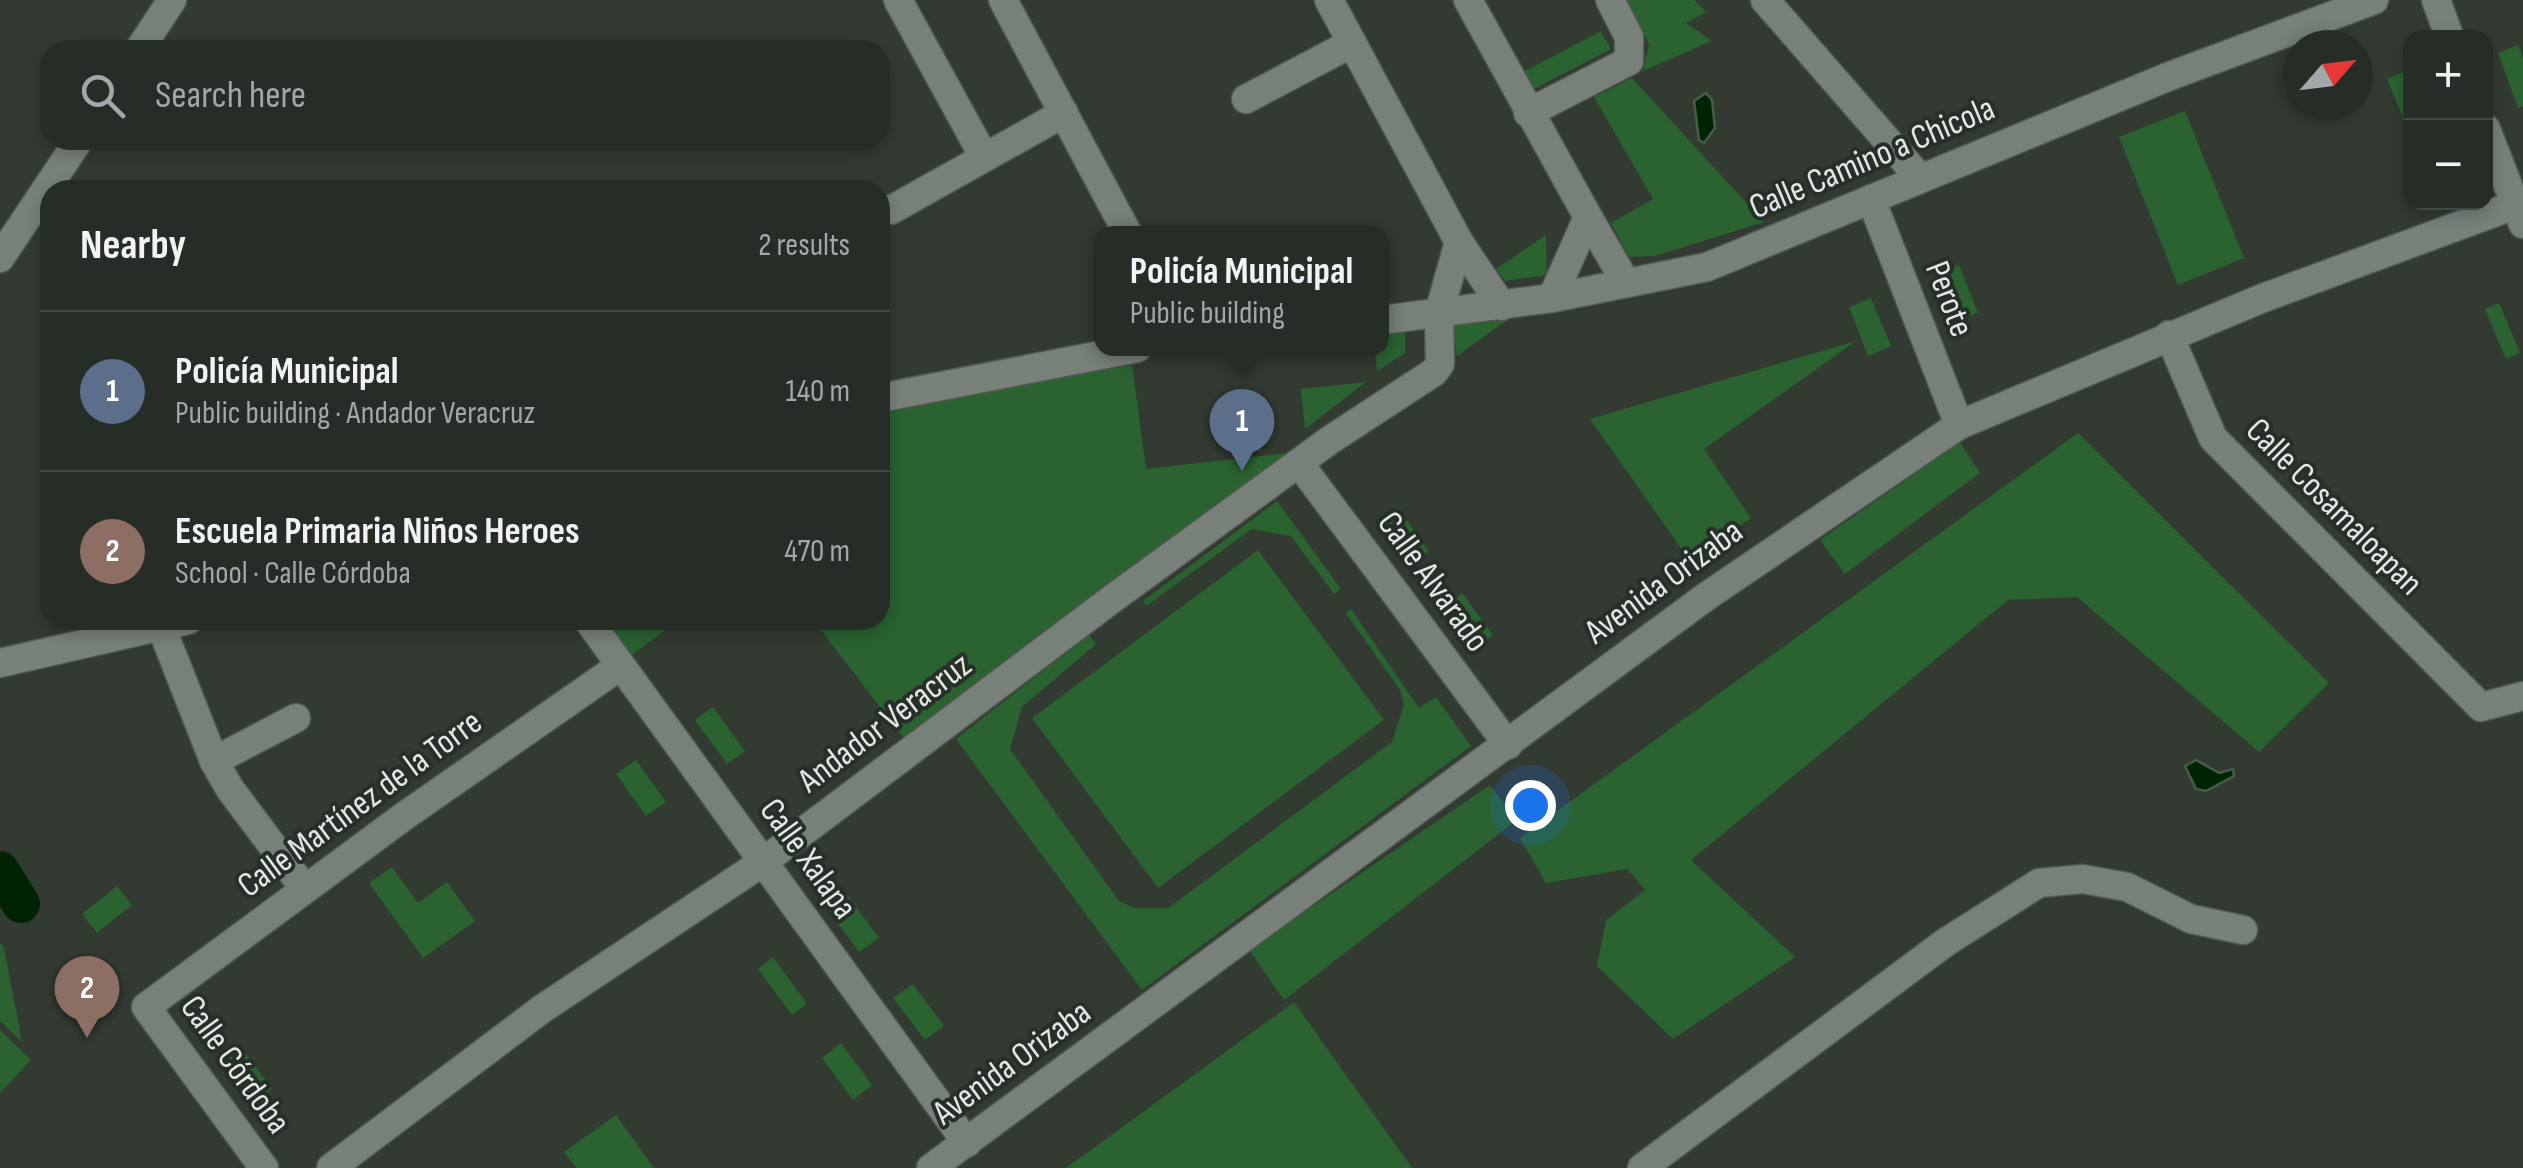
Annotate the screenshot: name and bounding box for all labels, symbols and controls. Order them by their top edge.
north arrow [2283,30,2373,120]
map controls [2403,30,2493,210]
button: + [2403,30,2493,120]
search box [40,40,890,150]
icon: search [75,68,130,123]
text: Search here [155,73,306,118]
street label: Calle Camino a Chicola [1743,87,2001,229]
button: − [2403,120,2493,210]
text: Nearby [80,220,186,271]
text: 2 results [758,226,850,265]
popup [1094,226,1389,356]
text: Policía Municipal [1130,249,1353,294]
street label: Perote [1915,255,1983,343]
text: Public building [1130,294,1285,333]
text: Policía Municipal [175,349,399,394]
text: 1 [106,372,119,411]
text: 140 m [786,372,850,411]
pin: 1 [1210,388,1274,471]
text: Public building · Andador Veracruz [175,394,535,433]
street label: Calle Cosamaloapan [2236,409,2432,605]
street label: Calle Alvarado [1368,503,1498,661]
text: Escuela Primaria Niños Heroes [175,509,580,554]
street label: Avenida Orizaba [1576,510,1751,654]
text: 2 [105,532,120,571]
text: 470 m [784,532,850,571]
text: School · Calle Córdoba [175,554,411,593]
street label: Andador Veracruz [789,644,980,803]
street label: Calle Martínez de la Torre [229,701,491,907]
your location [1505,780,1556,831]
street label: Calle Xalapa [750,790,866,928]
pin: 2 [54,956,120,1038]
street label: Calle Córdoba [171,988,299,1142]
street label: Avenida Orizaba [924,991,1099,1135]

